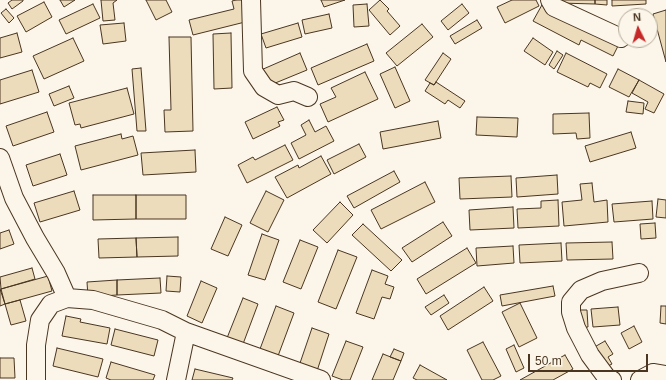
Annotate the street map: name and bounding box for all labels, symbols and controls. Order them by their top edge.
north arrow [618,8,658,48]
text: N [633,11,642,23]
scale bar [530,346,650,372]
text: 50 m [535,354,562,368]

